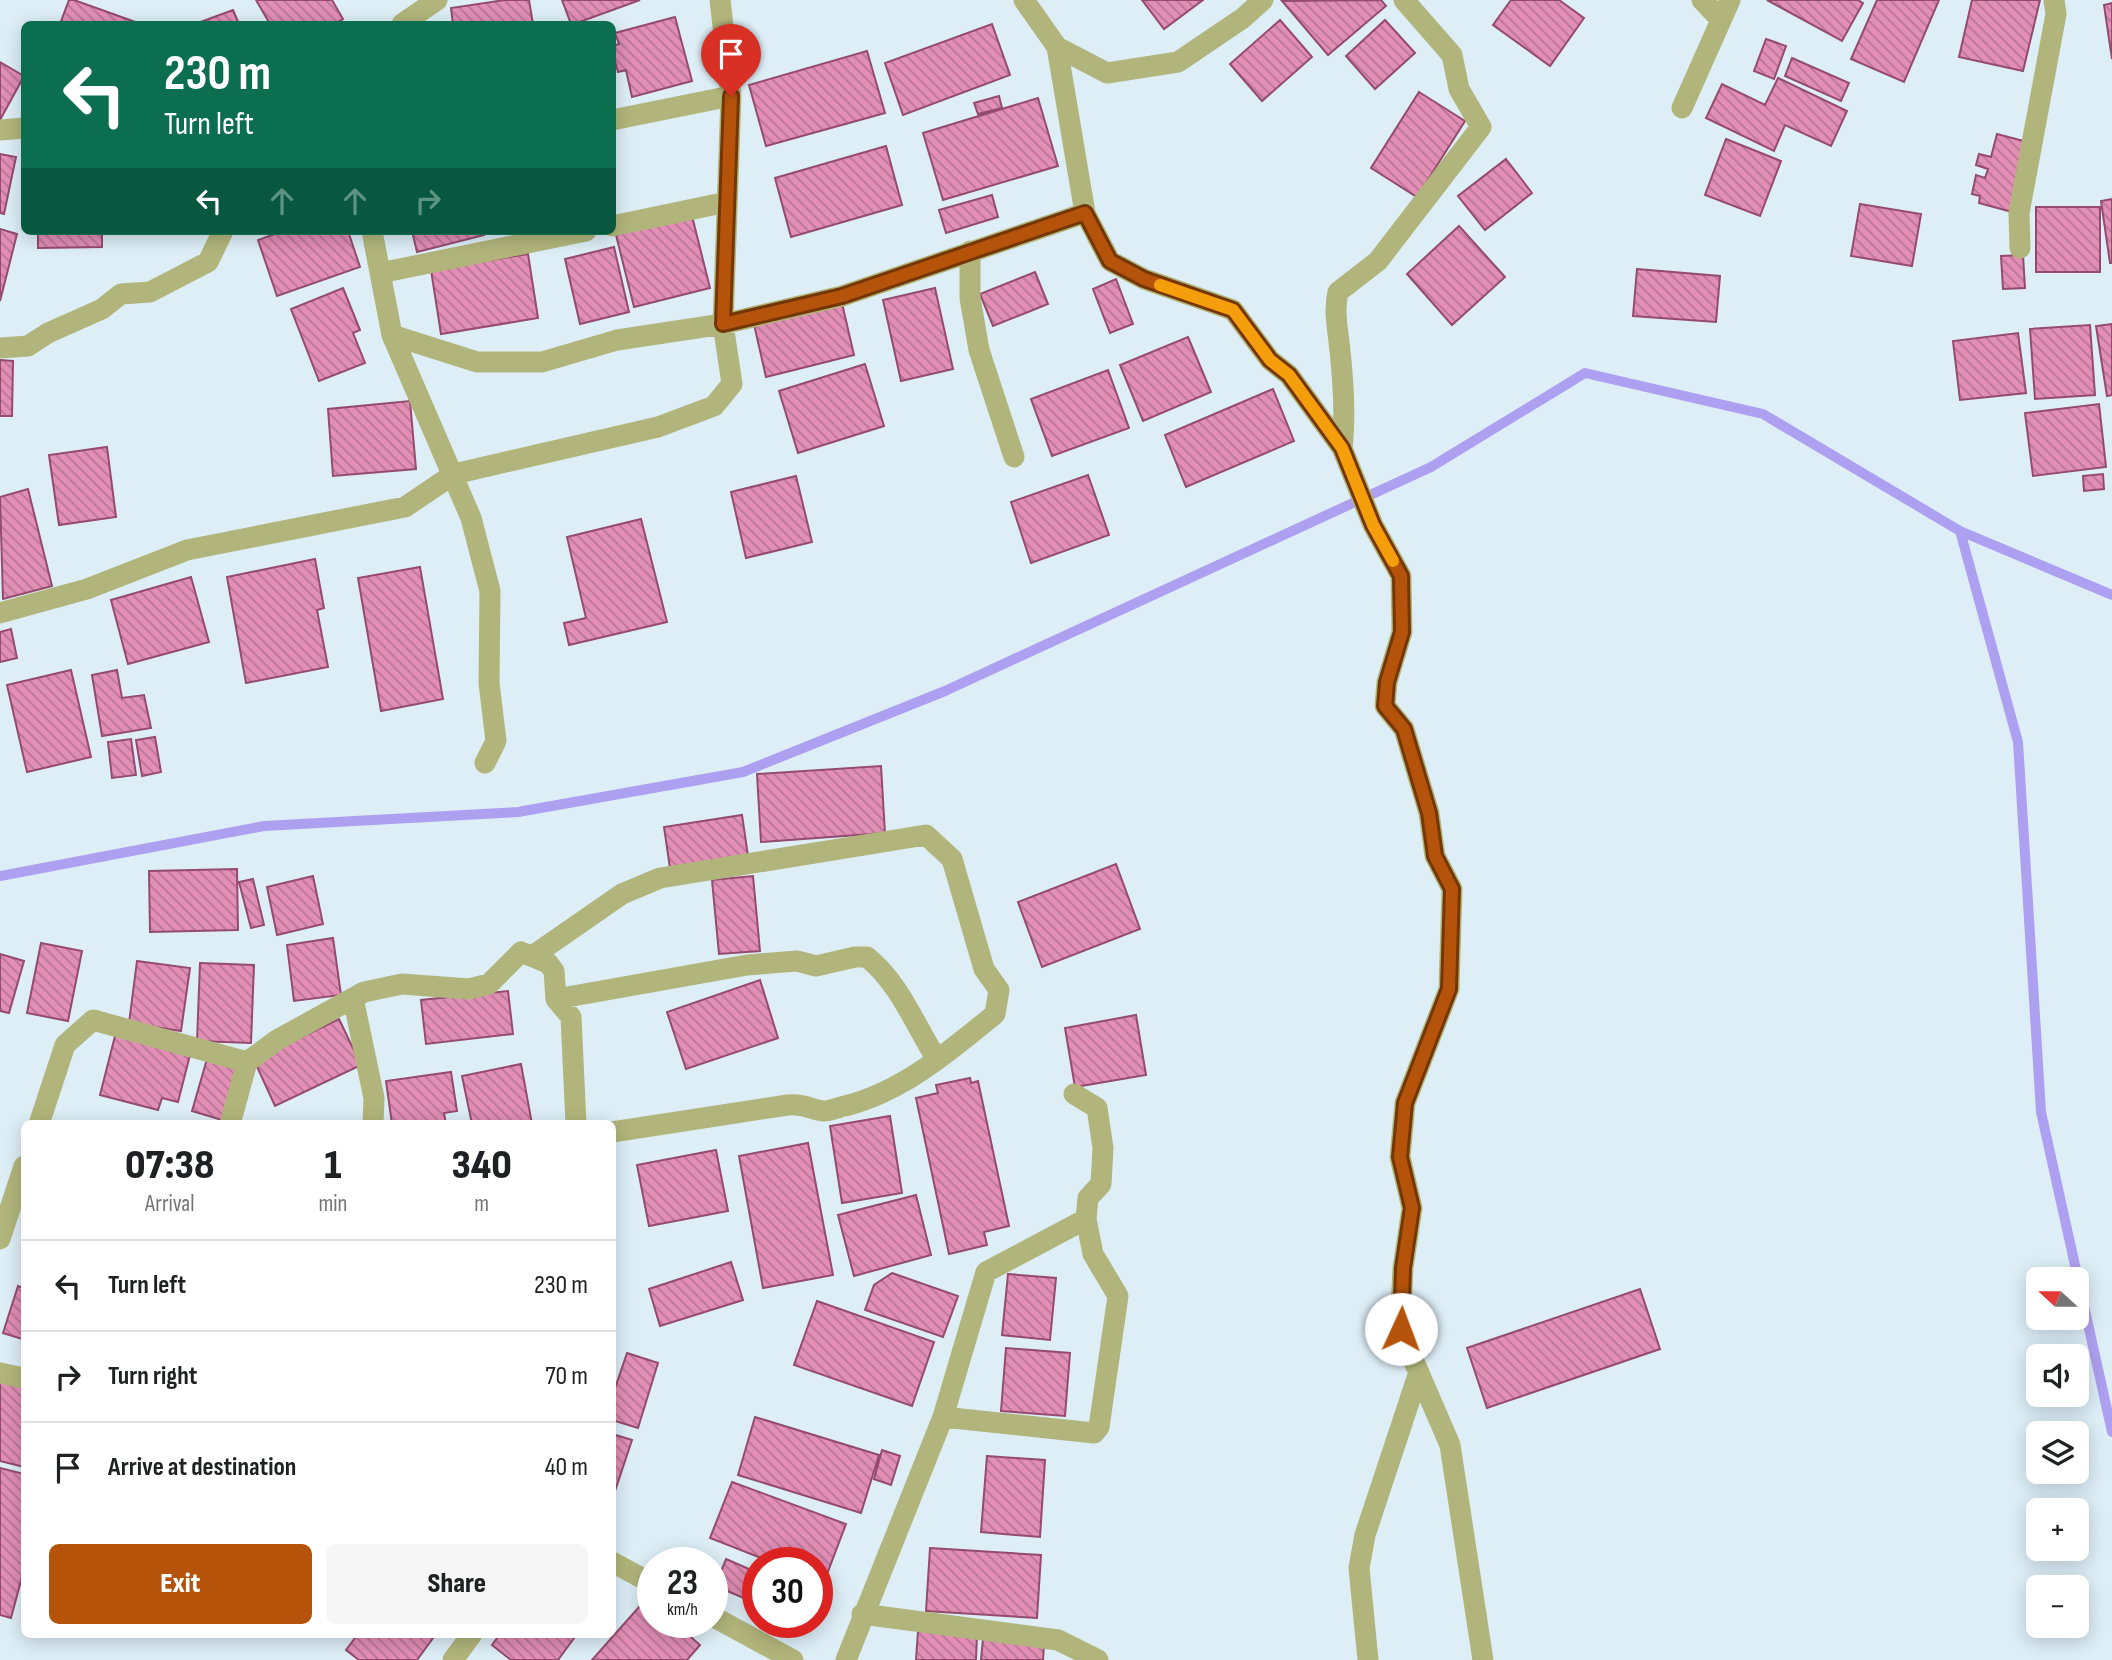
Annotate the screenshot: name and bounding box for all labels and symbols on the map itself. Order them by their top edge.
pin [701,24,761,96]
north arrow [2026,1267,2090,1330]
position arrow [1364,1292,1438,1366]
speed limit sign: 30 [742,1547,833,1638]

